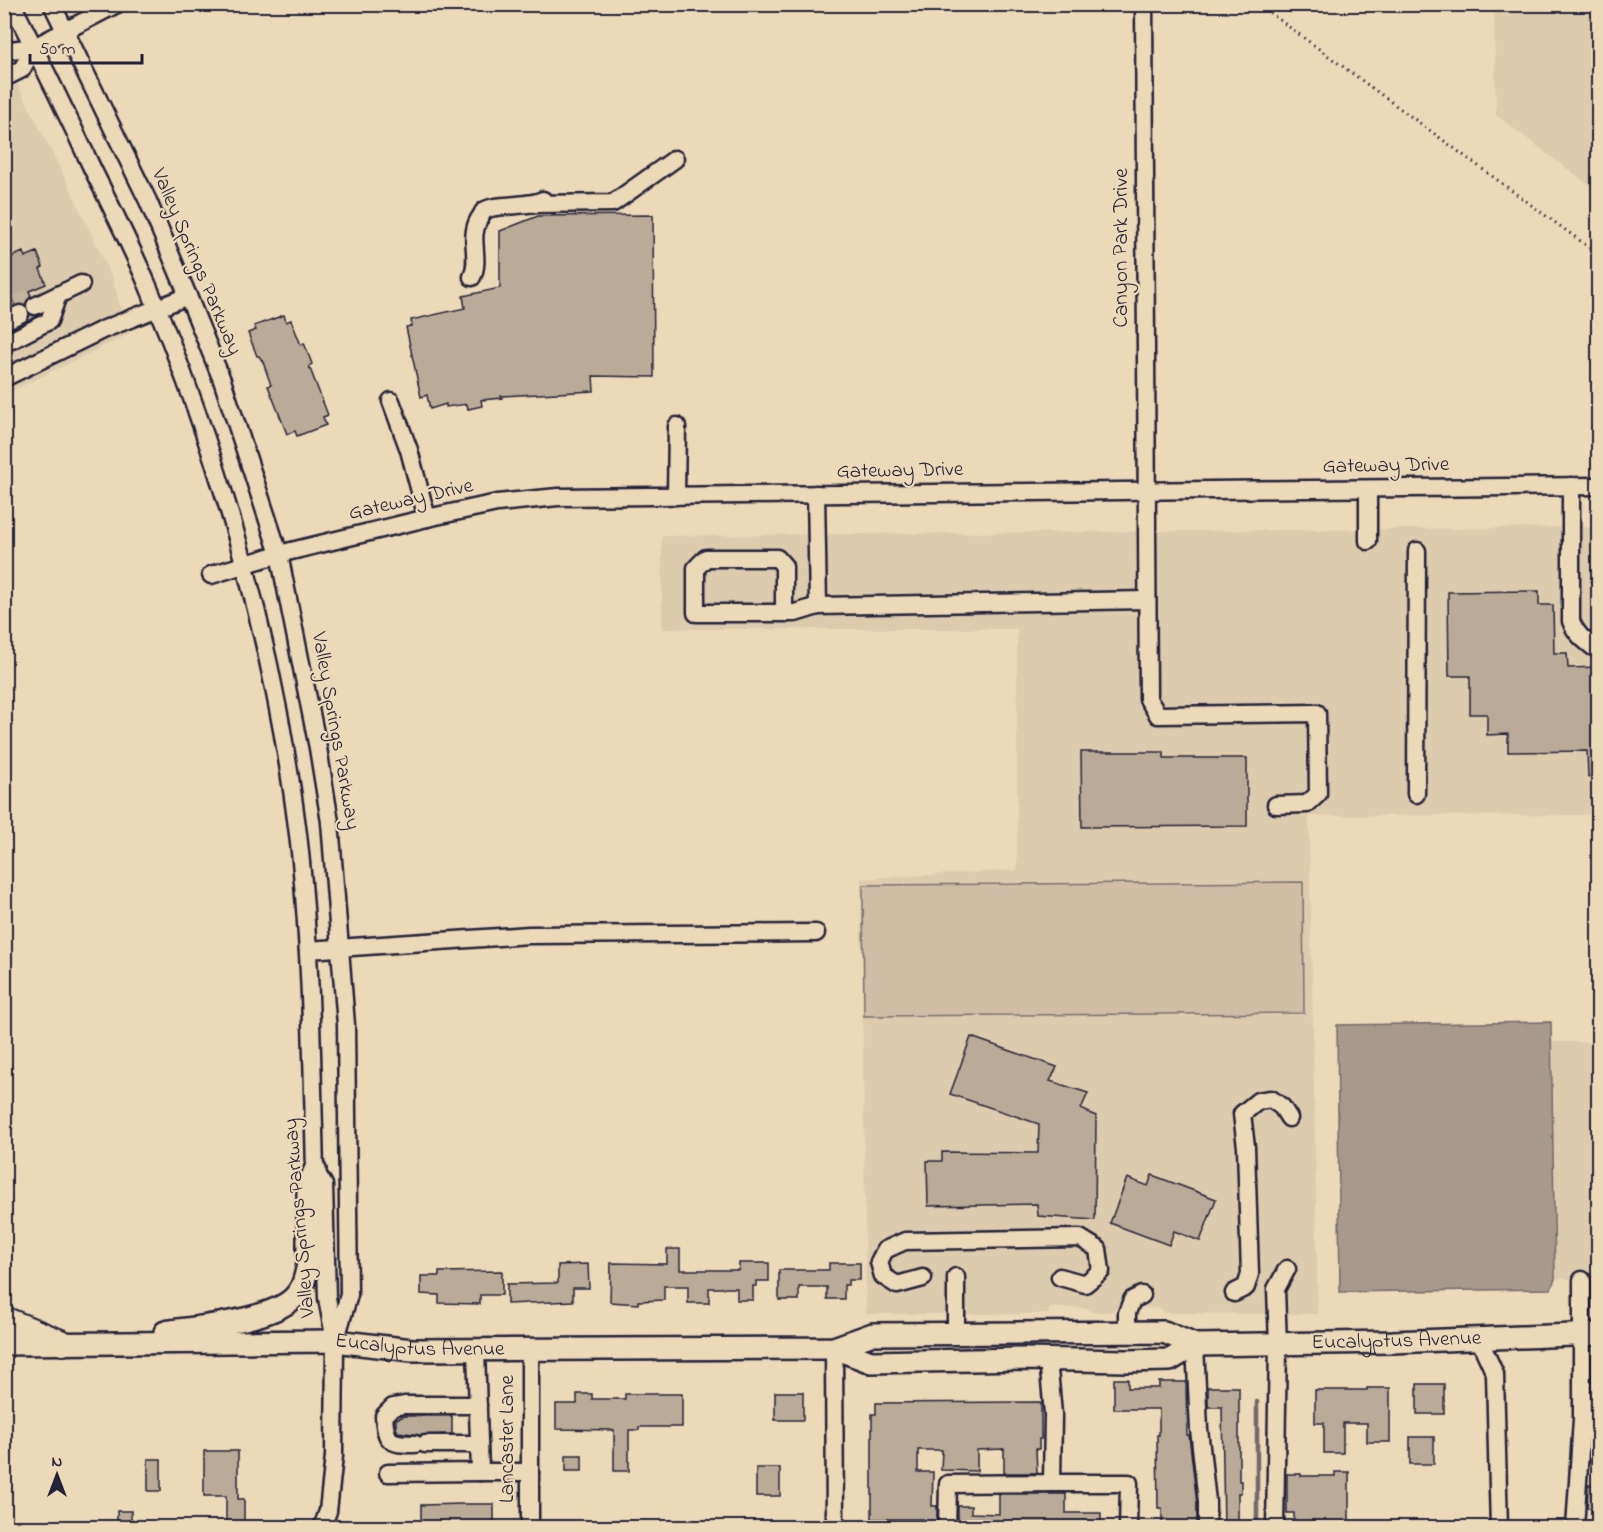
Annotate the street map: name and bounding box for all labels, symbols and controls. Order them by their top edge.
scale bar [30,27,142,65]
text: 50 m [39,37,76,63]
street label: Valley Springs Parkway [141,163,249,361]
street label: Canyon Park Drive [1107,168,1139,328]
street label: Gateway Drive [1322,450,1450,484]
street label: Gateway Drive [836,455,964,489]
street label: Gateway Drive [346,471,477,531]
street label: Valley Springs Parkway [301,629,367,833]
street label: Valley Springs Parkway [276,1117,326,1320]
street label: Eucalyptus Avenue [1311,1324,1482,1359]
street label: Eucalyptus Avenue [333,1326,505,1365]
street label: Lancaster Lane [493,1374,523,1503]
north arrow [27,1445,87,1505]
text: N [52,1450,63,1474]

